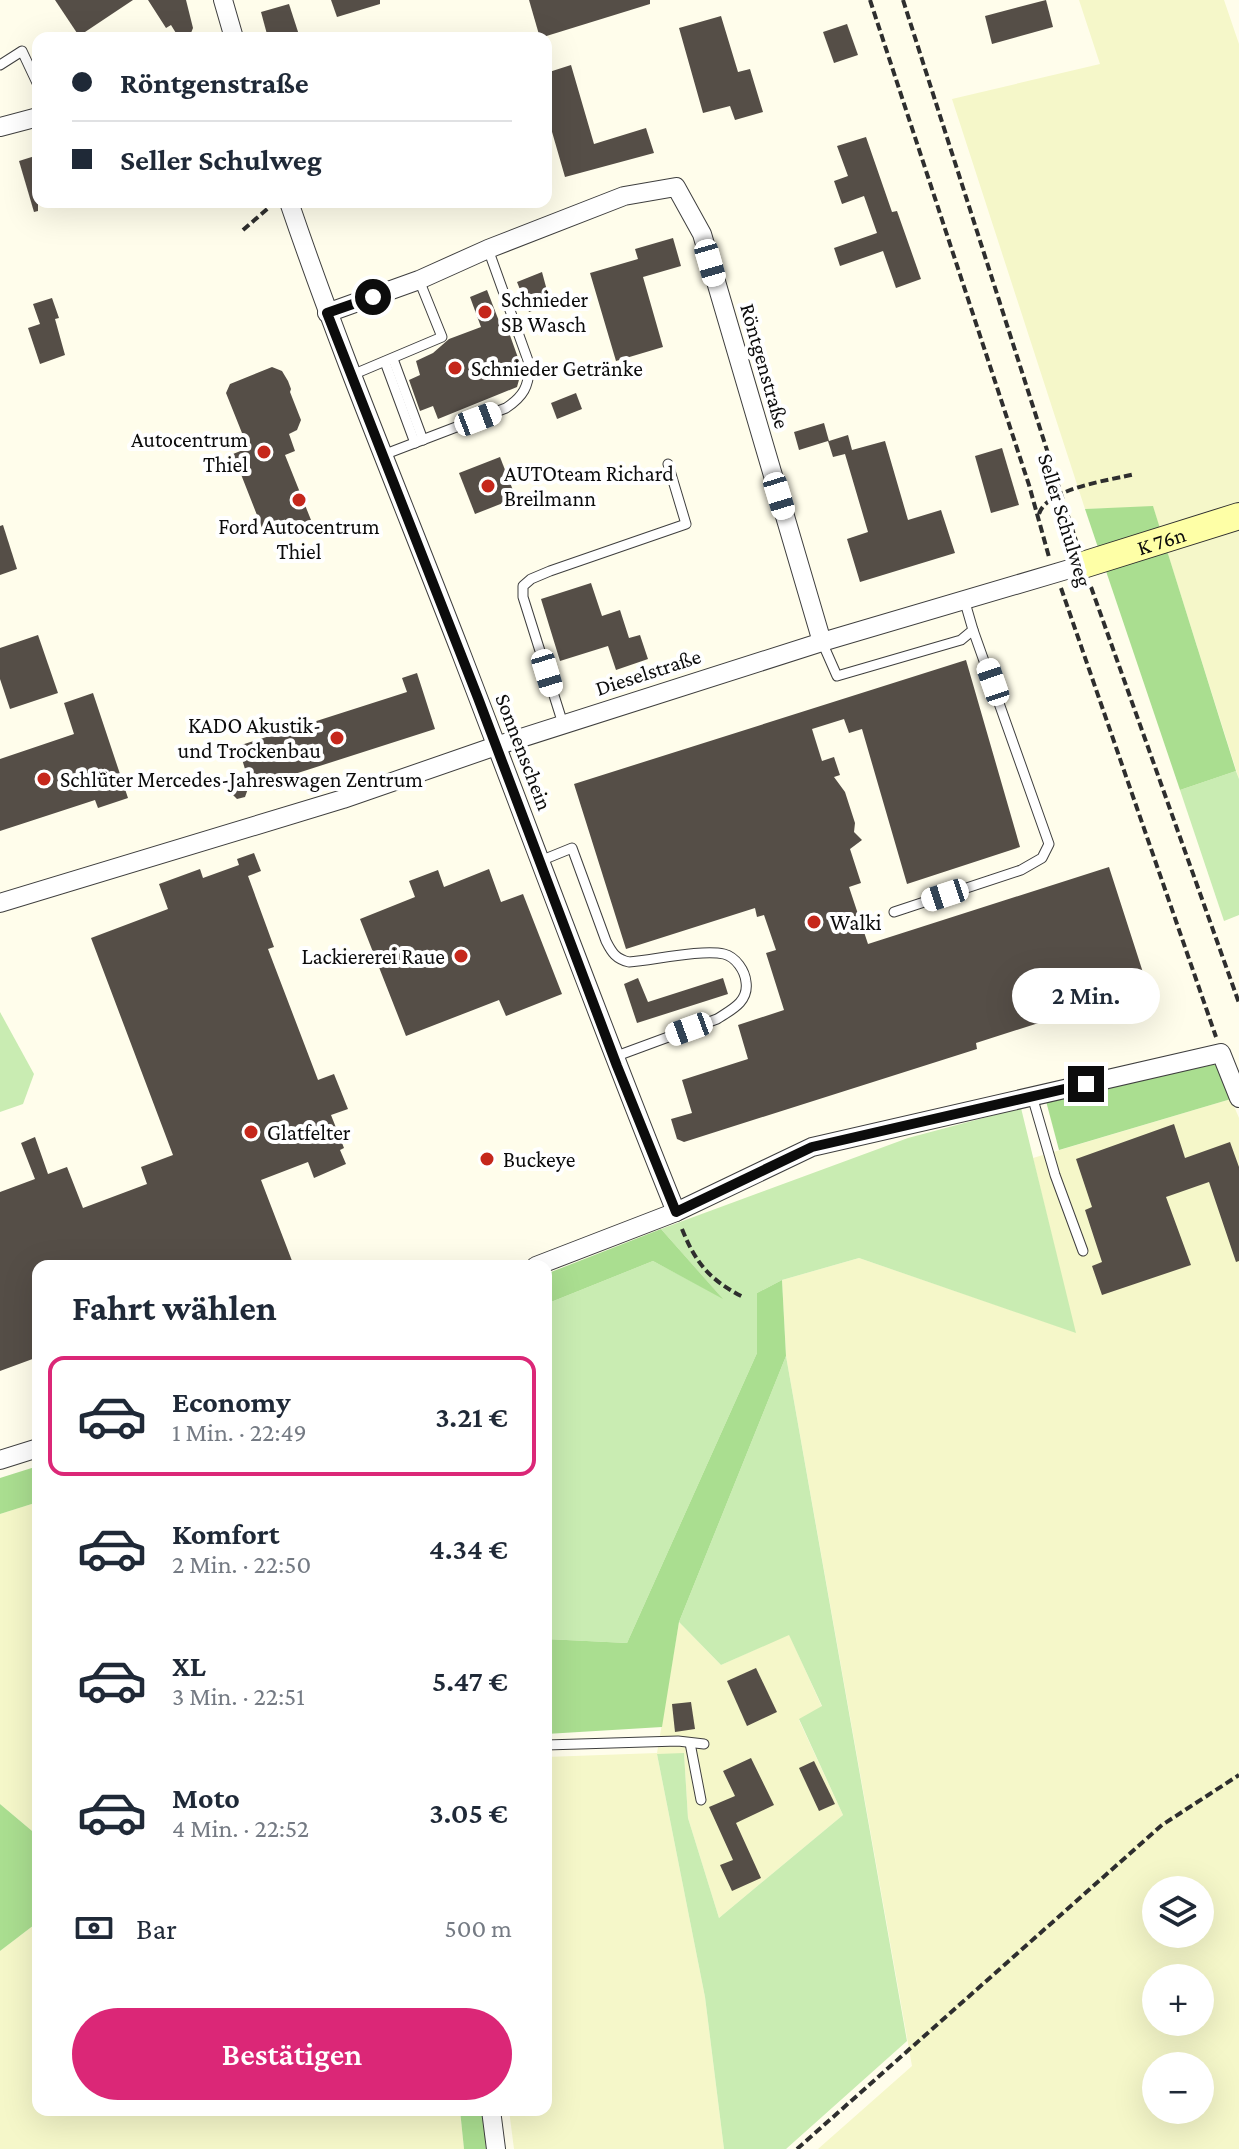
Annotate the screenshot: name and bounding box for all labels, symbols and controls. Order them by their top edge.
text: Röntgenstraße [120,66,309,99]
text: Seller Schulweg [120,143,322,176]
car [692,237,728,289]
route start [355,279,391,315]
place label: Schnieder SB Wasch [501,287,589,337]
street label: Röntgenstraße [735,300,795,432]
marker: Schnieder SB Wasch [476,303,494,321]
place label: Schnieder Getränke [471,356,643,381]
marker: Schnieder Getränke [446,359,464,377]
car [451,399,505,439]
place label: Autocentrum Thiel [131,427,248,477]
marker: Autocentrum Thiel [255,443,273,461]
street label: Seller Schulweg [1033,450,1097,590]
place label: AUTOteam Richard Breilmann [504,461,674,511]
car [761,470,797,522]
marker: AUTOteam Richard Breilmann [479,477,497,495]
marker: Ford Autocentrum Thiel [290,491,308,509]
place label: Ford Autocentrum Thiel [218,514,380,564]
street label: K 76n [1134,521,1189,560]
street label: Dieselstraße [592,643,704,701]
car [529,647,565,699]
car [974,655,1012,709]
street label: Sonnenschein [490,690,558,814]
place label: KADO Akustik- und Trockenbau [178,713,321,763]
marker: KADO Akustik- und Trockenbau [328,729,346,747]
place label: Schlüter Mercedes-Jahreswagen Zentrum [60,767,423,792]
marker: Schlüter Mercedes-Jahreswagen Zentrum [35,770,53,788]
car [918,876,972,914]
place label: Walki [830,910,882,935]
marker: Walki [805,913,823,931]
place label: Lackiererei Raue [301,944,445,969]
marker: Lackiererei Raue [452,947,470,965]
callout: 2 Min. [1012,968,1160,1024]
text: 2 Min. [1052,981,1120,1010]
car [662,1010,716,1048]
route end [1068,1066,1104,1102]
place label: Glatfelter [267,1120,351,1145]
marker: Glatfelter [242,1123,260,1141]
place label: Buckeye [503,1147,575,1172]
marker: Buckeye [478,1150,496,1168]
text: Fahrt wählen [72,1288,277,1328]
icon: car [76,1380,148,1452]
text: Economy [172,1385,291,1418]
text: 3.21 € [435,1400,508,1433]
text: 1 Min. · 22:49 [172,1418,307,1447]
icon: car [76,1512,148,1584]
text: Komfort [172,1517,280,1550]
text: 4.34 € [429,1532,508,1565]
text: 2 Min. · 22:50 [172,1550,311,1579]
icon: car [76,1644,148,1716]
text: XL [172,1649,206,1682]
text: 5.47 € [432,1664,508,1697]
text: 3 Min. · 22:51 [172,1682,305,1711]
icon: car [76,1776,148,1848]
text: Moto [172,1781,240,1814]
text: 3.05 € [429,1796,508,1829]
text: 4 Min. · 22:52 [172,1814,309,1843]
map controls [1142,1876,1214,2124]
button: layers [1142,1876,1214,1948]
icon: cash [72,1906,116,1950]
text: Bar [136,1912,177,1945]
text: 500 m [445,1914,512,1943]
button: + [1142,1964,1214,2036]
button: Bestätigen [72,2008,512,2100]
button: − [1142,2052,1214,2124]

